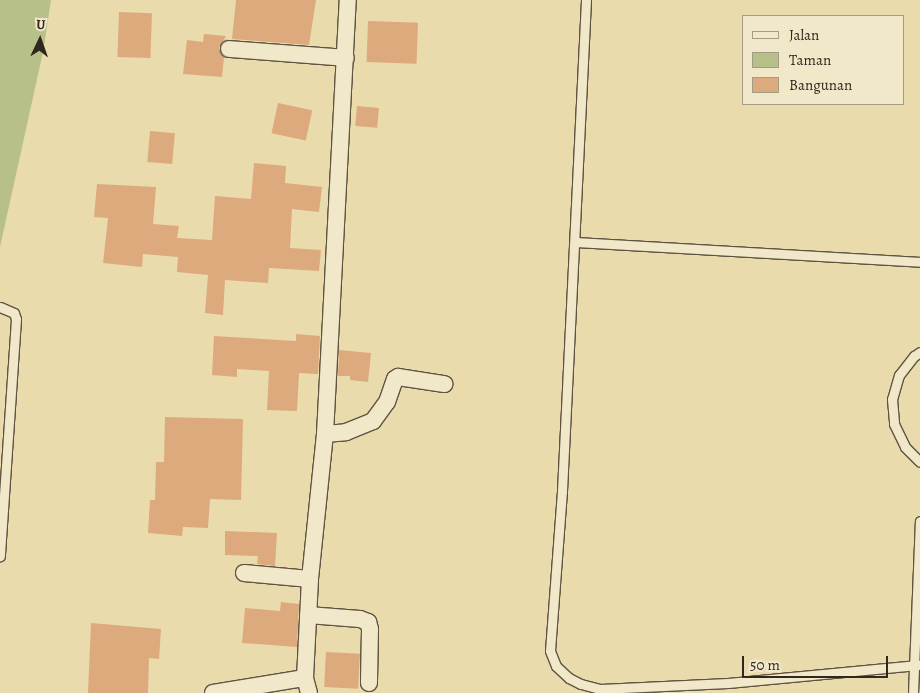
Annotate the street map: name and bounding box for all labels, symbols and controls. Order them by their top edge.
north arrow [15,15,65,65]
text: U [36,15,46,34]
legend [742,15,905,105]
text: Jalan [789,25,819,45]
text: Taman [789,50,831,70]
text: Bangunan [789,75,852,95]
scale bar [745,646,891,678]
text: 50 m [750,655,780,675]

